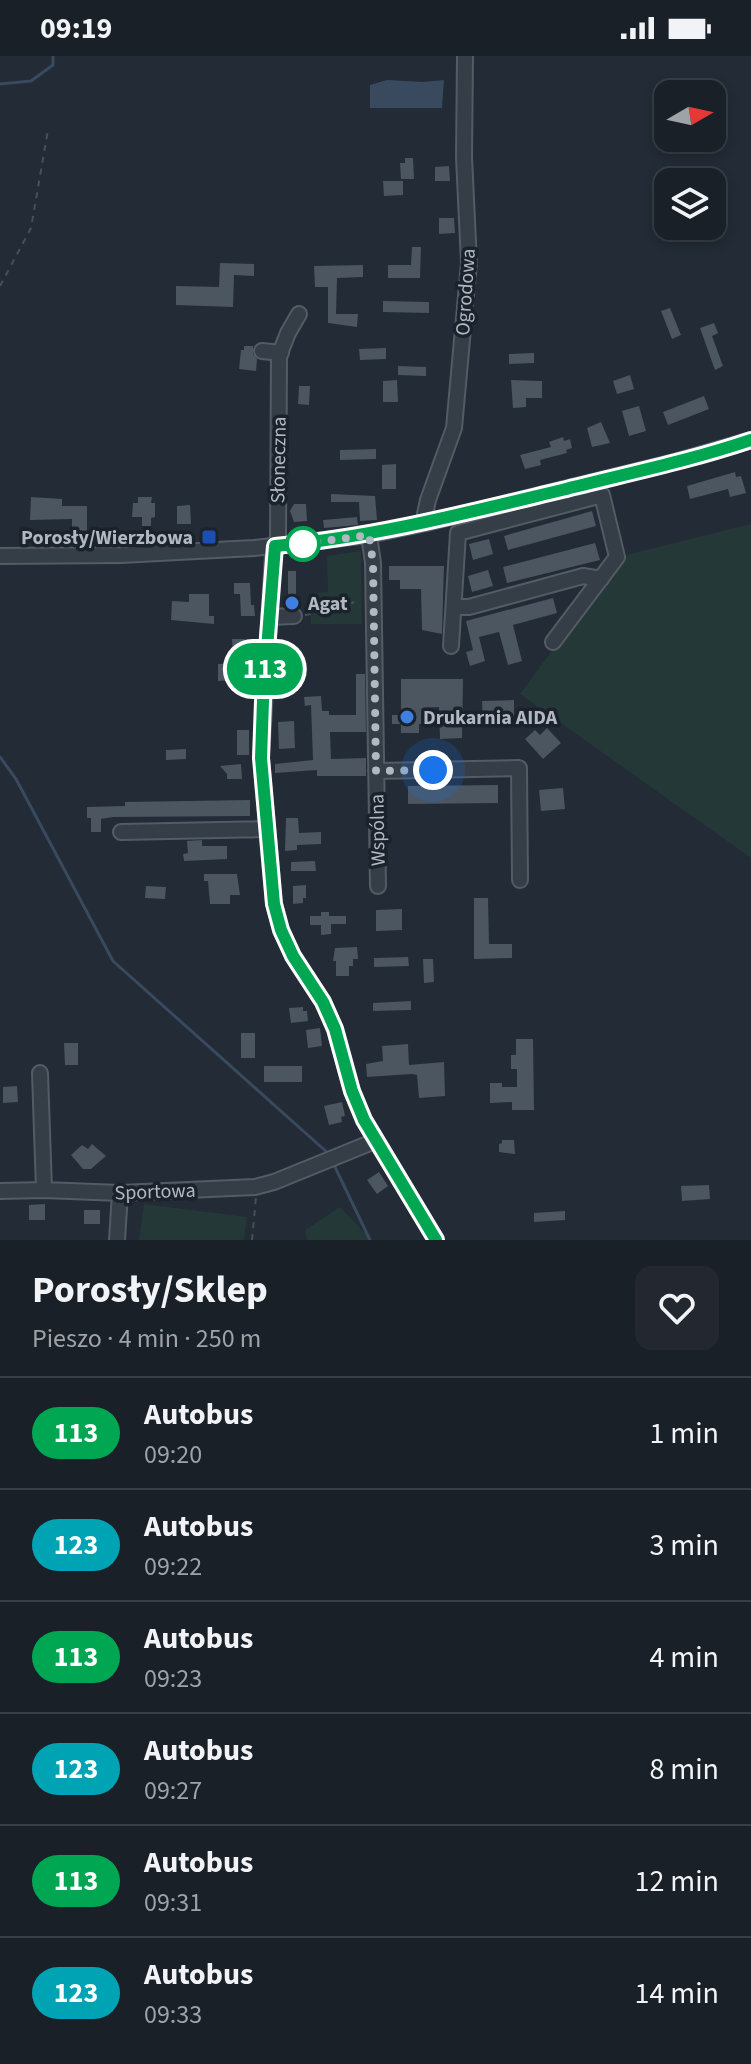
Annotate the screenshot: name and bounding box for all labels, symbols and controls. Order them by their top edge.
text: 09:19 [40,7,112,50]
north arrow [654,80,726,152]
map controls [654,80,726,240]
button: layers [654,168,726,240]
street label: Ogrodowa [449,248,483,336]
street label: Słoneczna [264,416,294,504]
place label: Porosły/Wierzbowa [21,524,193,552]
unlabelled marker [286,527,320,561]
marker: Porosły/Wierzbowa [200,528,218,546]
place label: Agat [307,590,348,618]
marker: Agat [283,594,301,612]
line badge: 113 [219,643,311,695]
text: 113 [243,649,287,689]
place label: Drukarnia AIDA [423,704,558,732]
marker: Drukarnia AIDA [398,708,416,726]
your location [413,750,453,790]
street label: Wspólna [363,794,393,866]
street label: Sportowa [114,1177,196,1207]
text: Porosły/Sklep [32,1263,268,1317]
button: heart [635,1266,719,1350]
text: Pieszo · 4 min · 250 m [32,1320,261,1357]
text: Autobus [144,1393,253,1436]
text: 1 min [649,1412,719,1455]
text: 113 [54,1413,98,1453]
text: 09:20 [144,1436,202,1473]
text: Autobus [144,1505,253,1548]
text: 3 min [649,1524,719,1567]
text: 123 [54,1525,98,1565]
text: 09:22 [144,1548,202,1585]
text: Autobus [144,1617,253,1660]
text: 4 min [649,1636,719,1679]
text: 113 [54,1637,98,1677]
text: 09:23 [144,1660,202,1697]
text: Autobus [144,1729,253,1772]
text: 8 min [649,1748,719,1791]
text: 123 [54,1749,98,1789]
text: 09:27 [144,1772,202,1809]
text: Autobus [144,1841,253,1884]
text: 12 min [635,1860,719,1903]
text: 113 [54,1861,98,1901]
text: 09:31 [144,1884,202,1921]
text: Autobus [144,1953,253,1996]
text: 14 min [635,1972,719,2015]
text: 123 [54,1973,98,2013]
text: 09:33 [144,1996,202,2033]

